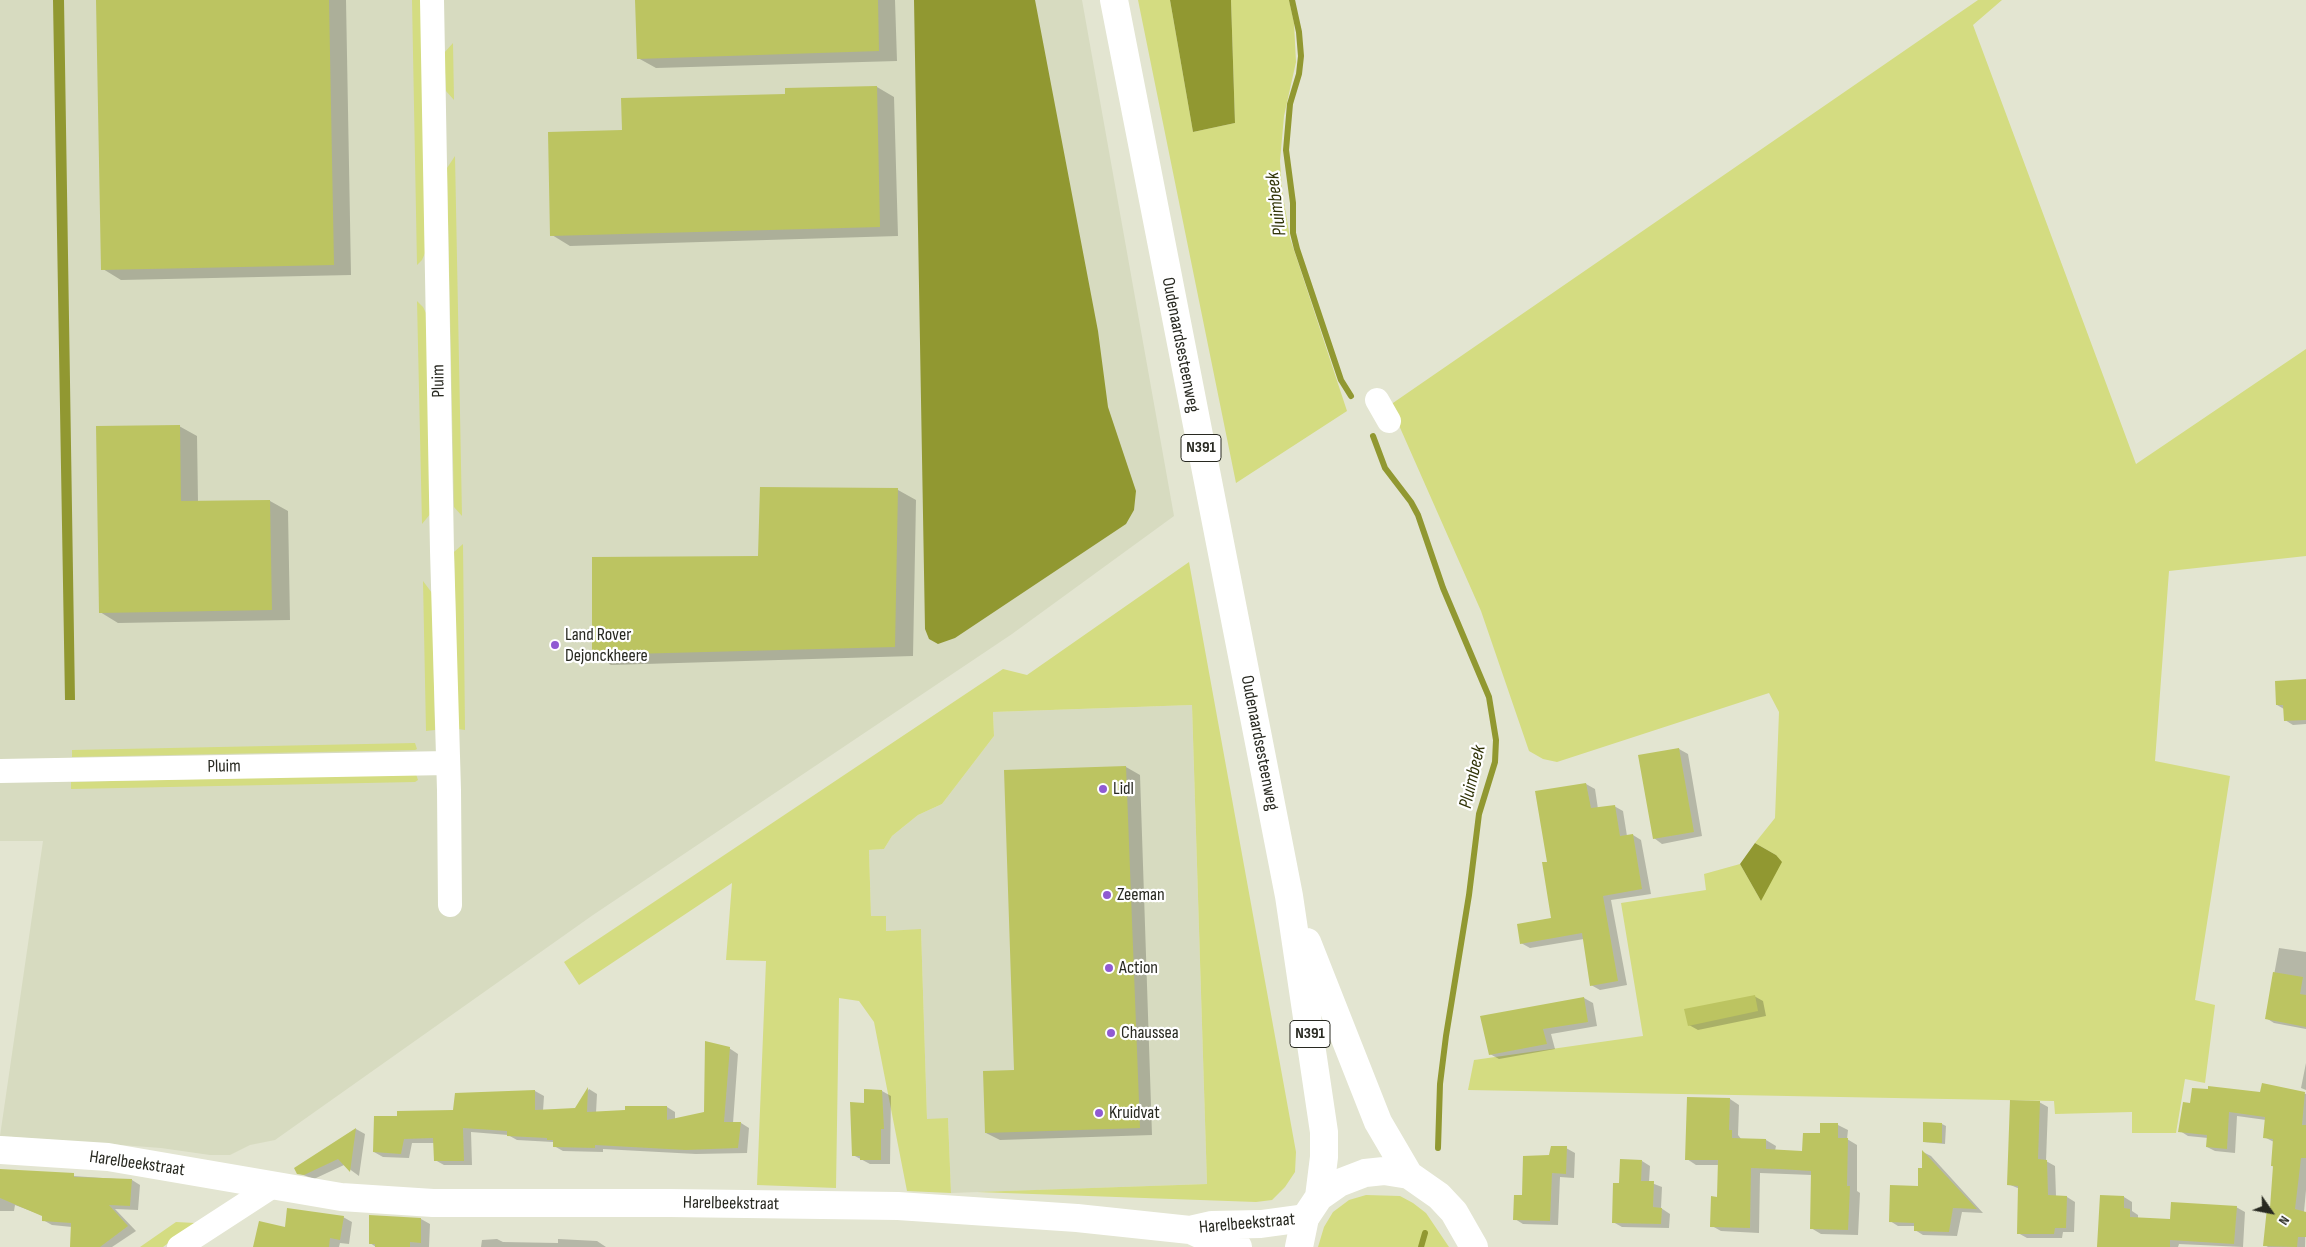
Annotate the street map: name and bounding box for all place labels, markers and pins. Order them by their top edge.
place label: Land Rover Dejonckheere [565,624,648,666]
marker: Land Rover Dejonckheere [549,639,561,651]
place label: Lidl [1113,778,1134,800]
marker: Lidl [1097,783,1109,795]
place label: Zeeman [1117,884,1165,906]
marker: Zeeman [1101,889,1113,901]
place label: Action [1119,957,1158,979]
marker: Action [1103,962,1115,974]
place label: Chaussea [1121,1022,1179,1044]
marker: Chaussea [1105,1027,1117,1039]
place label: Kruidvat [1109,1102,1160,1124]
marker: Kruidvat [1093,1107,1105,1119]

